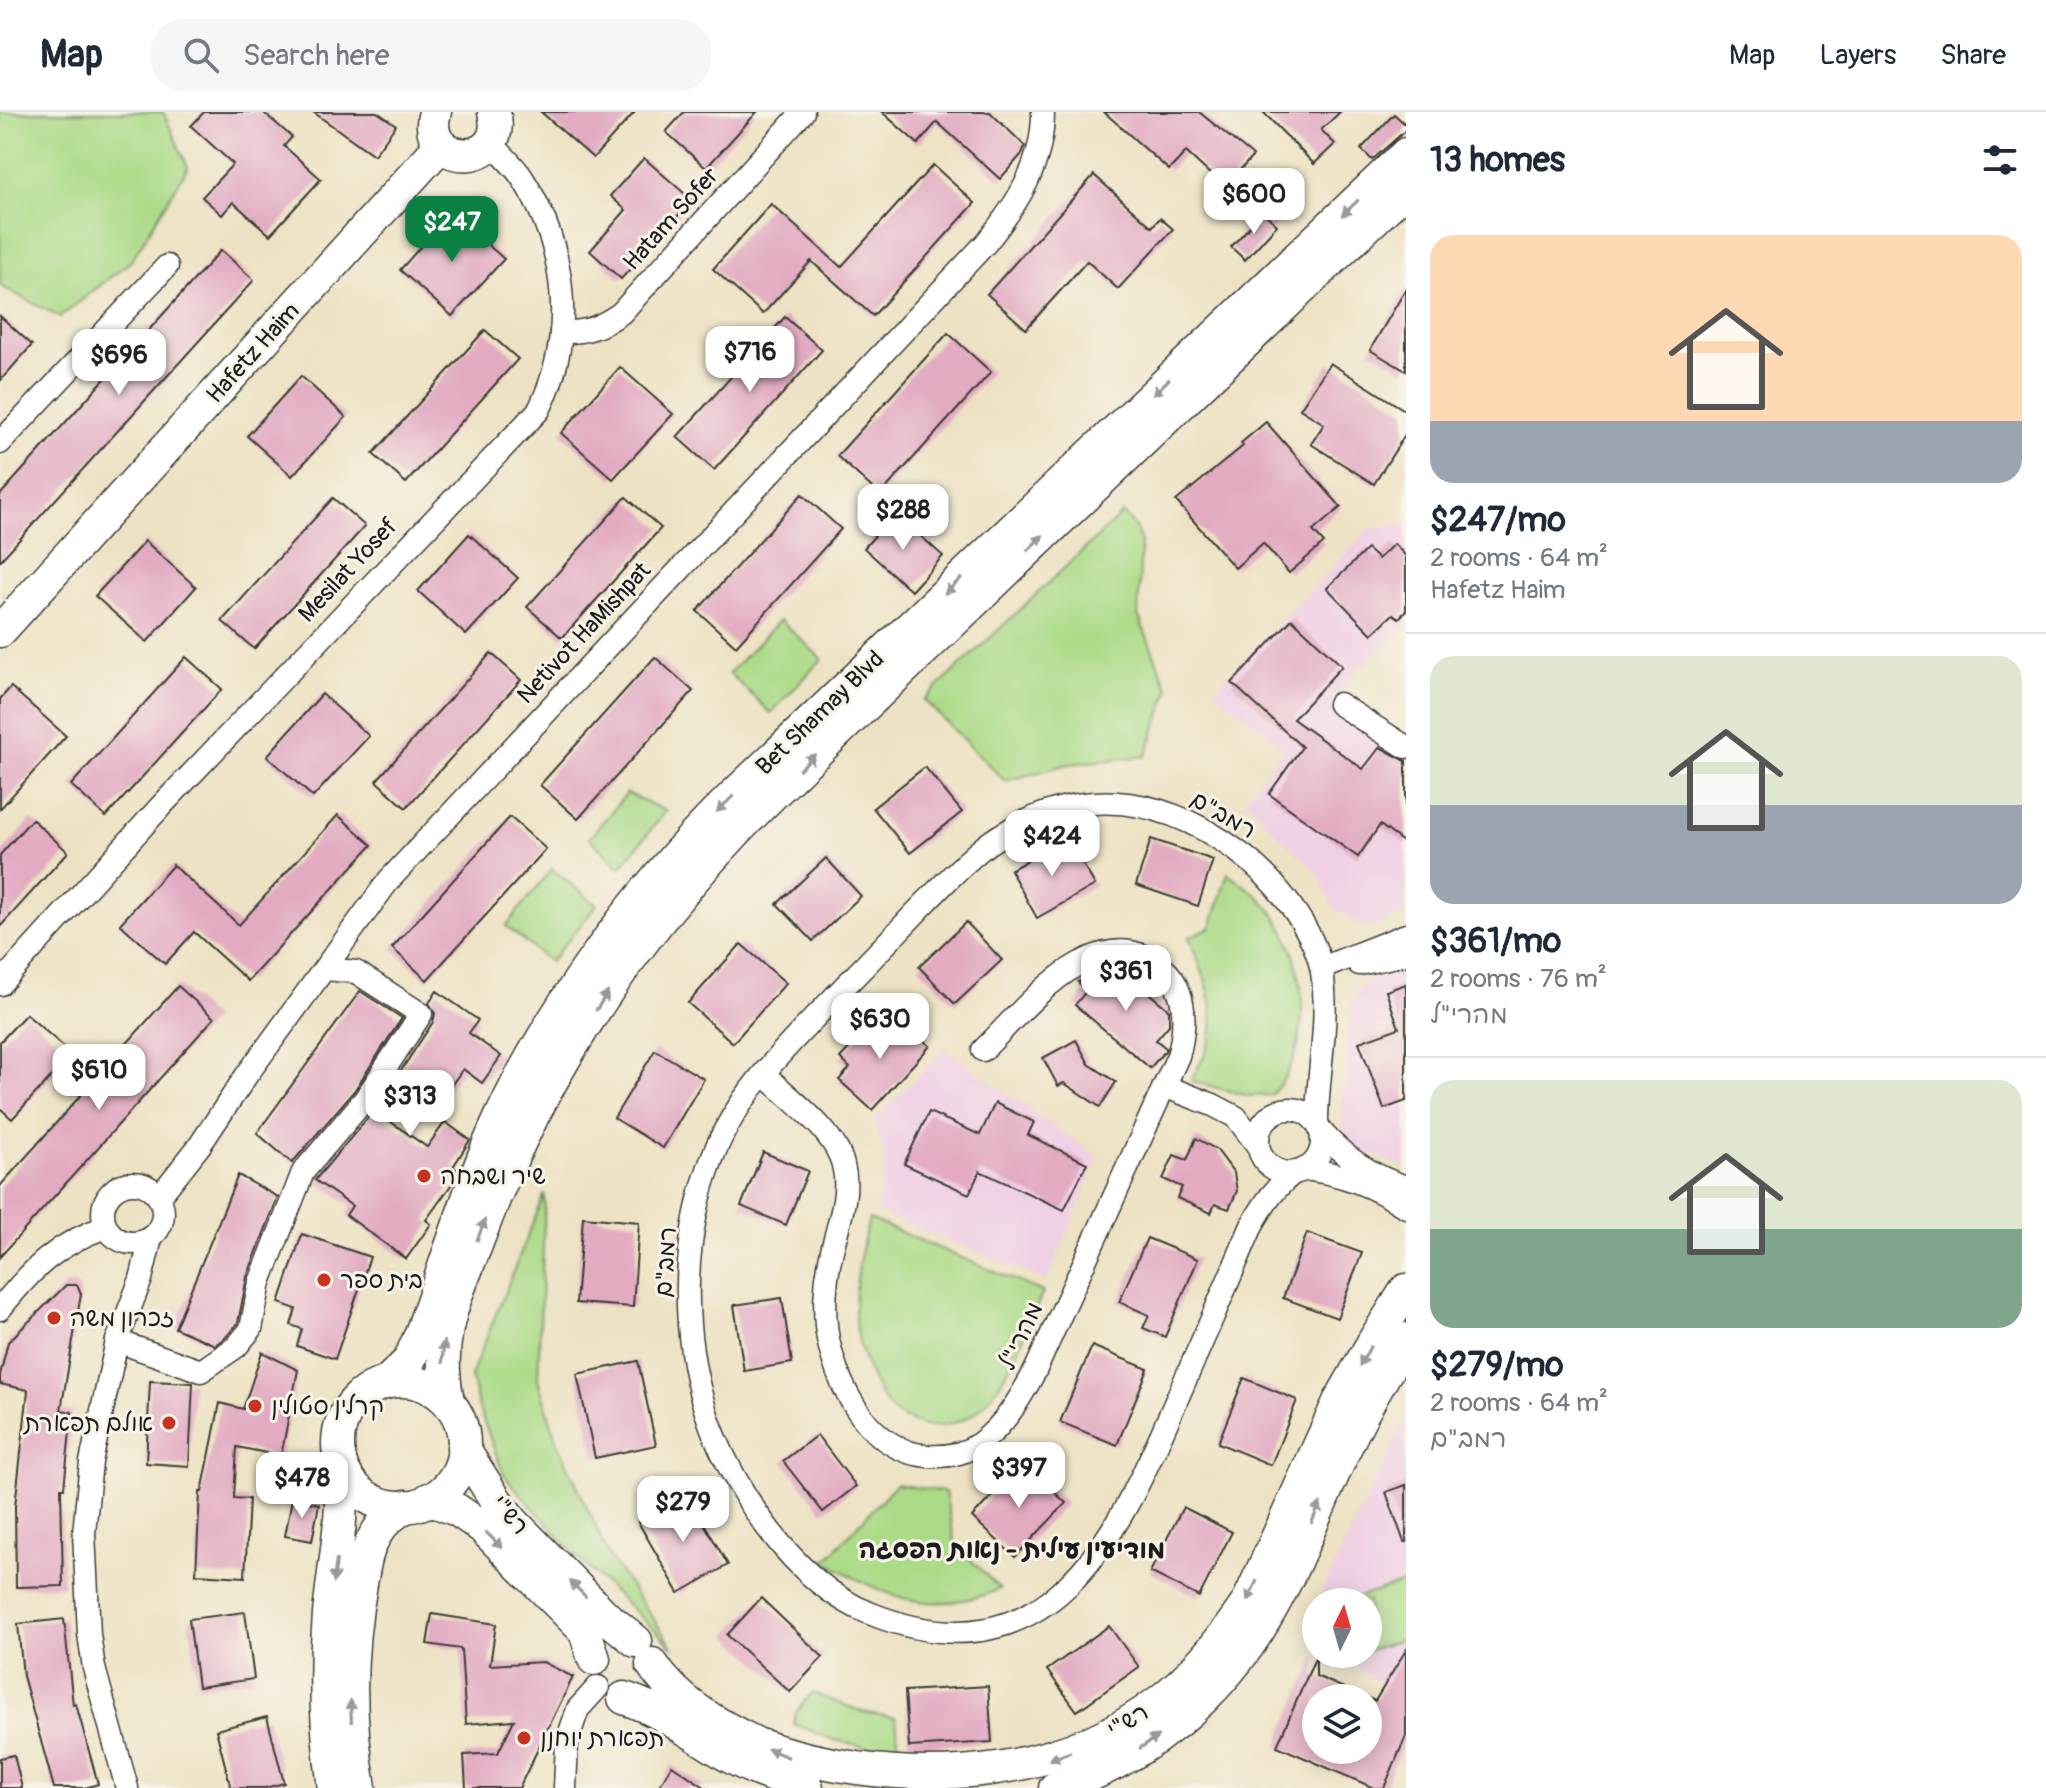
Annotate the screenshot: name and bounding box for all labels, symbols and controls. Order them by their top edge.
search box [151,19,711,91]
text: Map [40,31,103,79]
icon: search [179,33,223,77]
text: Search here [243,37,390,74]
text: Map [1729,38,1775,73]
text: Layers [1819,38,1896,73]
text: Share [1940,38,2006,73]
icon: filters [1978,138,2022,182]
text: 13 homes [1430,139,1565,182]
street label: Hatam Sofer [617,161,725,276]
pin: $600 [1207,168,1301,236]
text: $600 [1222,178,1286,210]
pin: $247 [405,196,499,264]
one-way arrow [1340,198,1359,216]
text: $247 [423,206,481,238]
icon: home [1654,287,1798,431]
street label: Hafetz Haim [200,297,306,409]
pin: $716 [703,326,797,394]
pin: $696 [72,329,166,397]
text: $716 [723,336,777,368]
text: $696 [90,339,148,371]
one-way arrow [1152,378,1171,396]
pin: $288 [856,484,950,552]
text: $288 [876,494,930,526]
text: $247/mo [1430,499,1566,542]
street label: Mesilat Yosef [292,512,404,628]
one-way arrow [1025,535,1044,553]
text: 2 rooms · 64 m² [1430,542,1608,574]
street label: Netivot HaMishpat [511,556,657,710]
text: Hafetz Haim [1430,574,1566,606]
one-way arrow [944,577,963,595]
street label: Bet Shamay Blvd [750,645,890,781]
icon: home [1654,708,1798,852]
one-way arrow [797,753,816,771]
street label: רמב"ם [1185,785,1261,845]
one-way arrow [716,795,735,813]
pin: $424 [1005,810,1099,878]
text: $424 [1023,820,1081,852]
text: $361/mo [1430,920,1561,963]
pin: $361 [1079,945,1173,1013]
text: $361 [1099,955,1153,987]
text: 2 rooms · 76 m² [1430,963,1607,995]
one-way arrow [594,990,608,1012]
pin: $630 [833,993,927,1061]
text: מהרי"ל [1430,999,1508,1031]
text: $630 [849,1003,911,1035]
pin: $610 [52,1044,146,1112]
text: $610 [70,1054,128,1086]
pin: $313 [363,1070,457,1138]
text: $313 [383,1080,437,1112]
icon: home [1654,1132,1798,1276]
place label: שיר ושבחה [440,1162,546,1191]
marker: שיר ושבחה [415,1167,433,1185]
one-way arrow [475,1218,488,1242]
street label: רמב"ם [649,1226,683,1298]
place label: בית ספר [340,1266,423,1295]
marker: בית ספר [315,1271,333,1289]
street label: מהרי"ל [993,1297,1049,1375]
place label: זכרון משה [70,1304,174,1333]
marker: זכרון משה [45,1309,63,1327]
one-way arrow [437,1339,450,1364]
text: $279/mo [1430,1344,1564,1387]
one-way arrow [1358,1345,1371,1368]
text: 2 rooms · 64 m² [1430,1387,1608,1419]
place label: קרלין סטולין [271,1392,384,1421]
marker: קרלין סטולין [246,1397,264,1415]
place label: אולם תפארת [22,1409,153,1438]
marker: אולם תפארת [160,1414,178,1432]
text: רמב"ם [1430,1423,1506,1455]
pin: $397 [972,1442,1066,1510]
pin: $478 [255,1452,349,1520]
text: $397 [991,1452,1047,1484]
text: $478 [274,1462,330,1494]
pin: $279 [636,1476,730,1544]
text: $279 [655,1486,711,1518]
street label: רש"י [485,1489,535,1541]
one-way arrow [1309,1501,1323,1525]
one-way arrow [485,1530,504,1549]
district label: מודיעין עילית - נאות הפסגה [859,1534,1165,1566]
one-way arrow [328,1559,341,1584]
one-way arrow [1245,1579,1259,1602]
one-way arrow [570,1580,588,1599]
north arrow [1302,1588,1382,1668]
map controls [1302,1588,1382,1764]
button: layers [1302,1684,1382,1764]
one-way arrow [344,1698,357,1723]
street label: רש"י [1102,1698,1154,1744]
place label: תפארת יוחנן [540,1724,665,1753]
marker: תפארת יוחנן [515,1729,533,1747]
one-way arrow [1139,1735,1160,1750]
one-way arrow [766,1747,790,1760]
one-way arrow [1047,1750,1071,1763]

